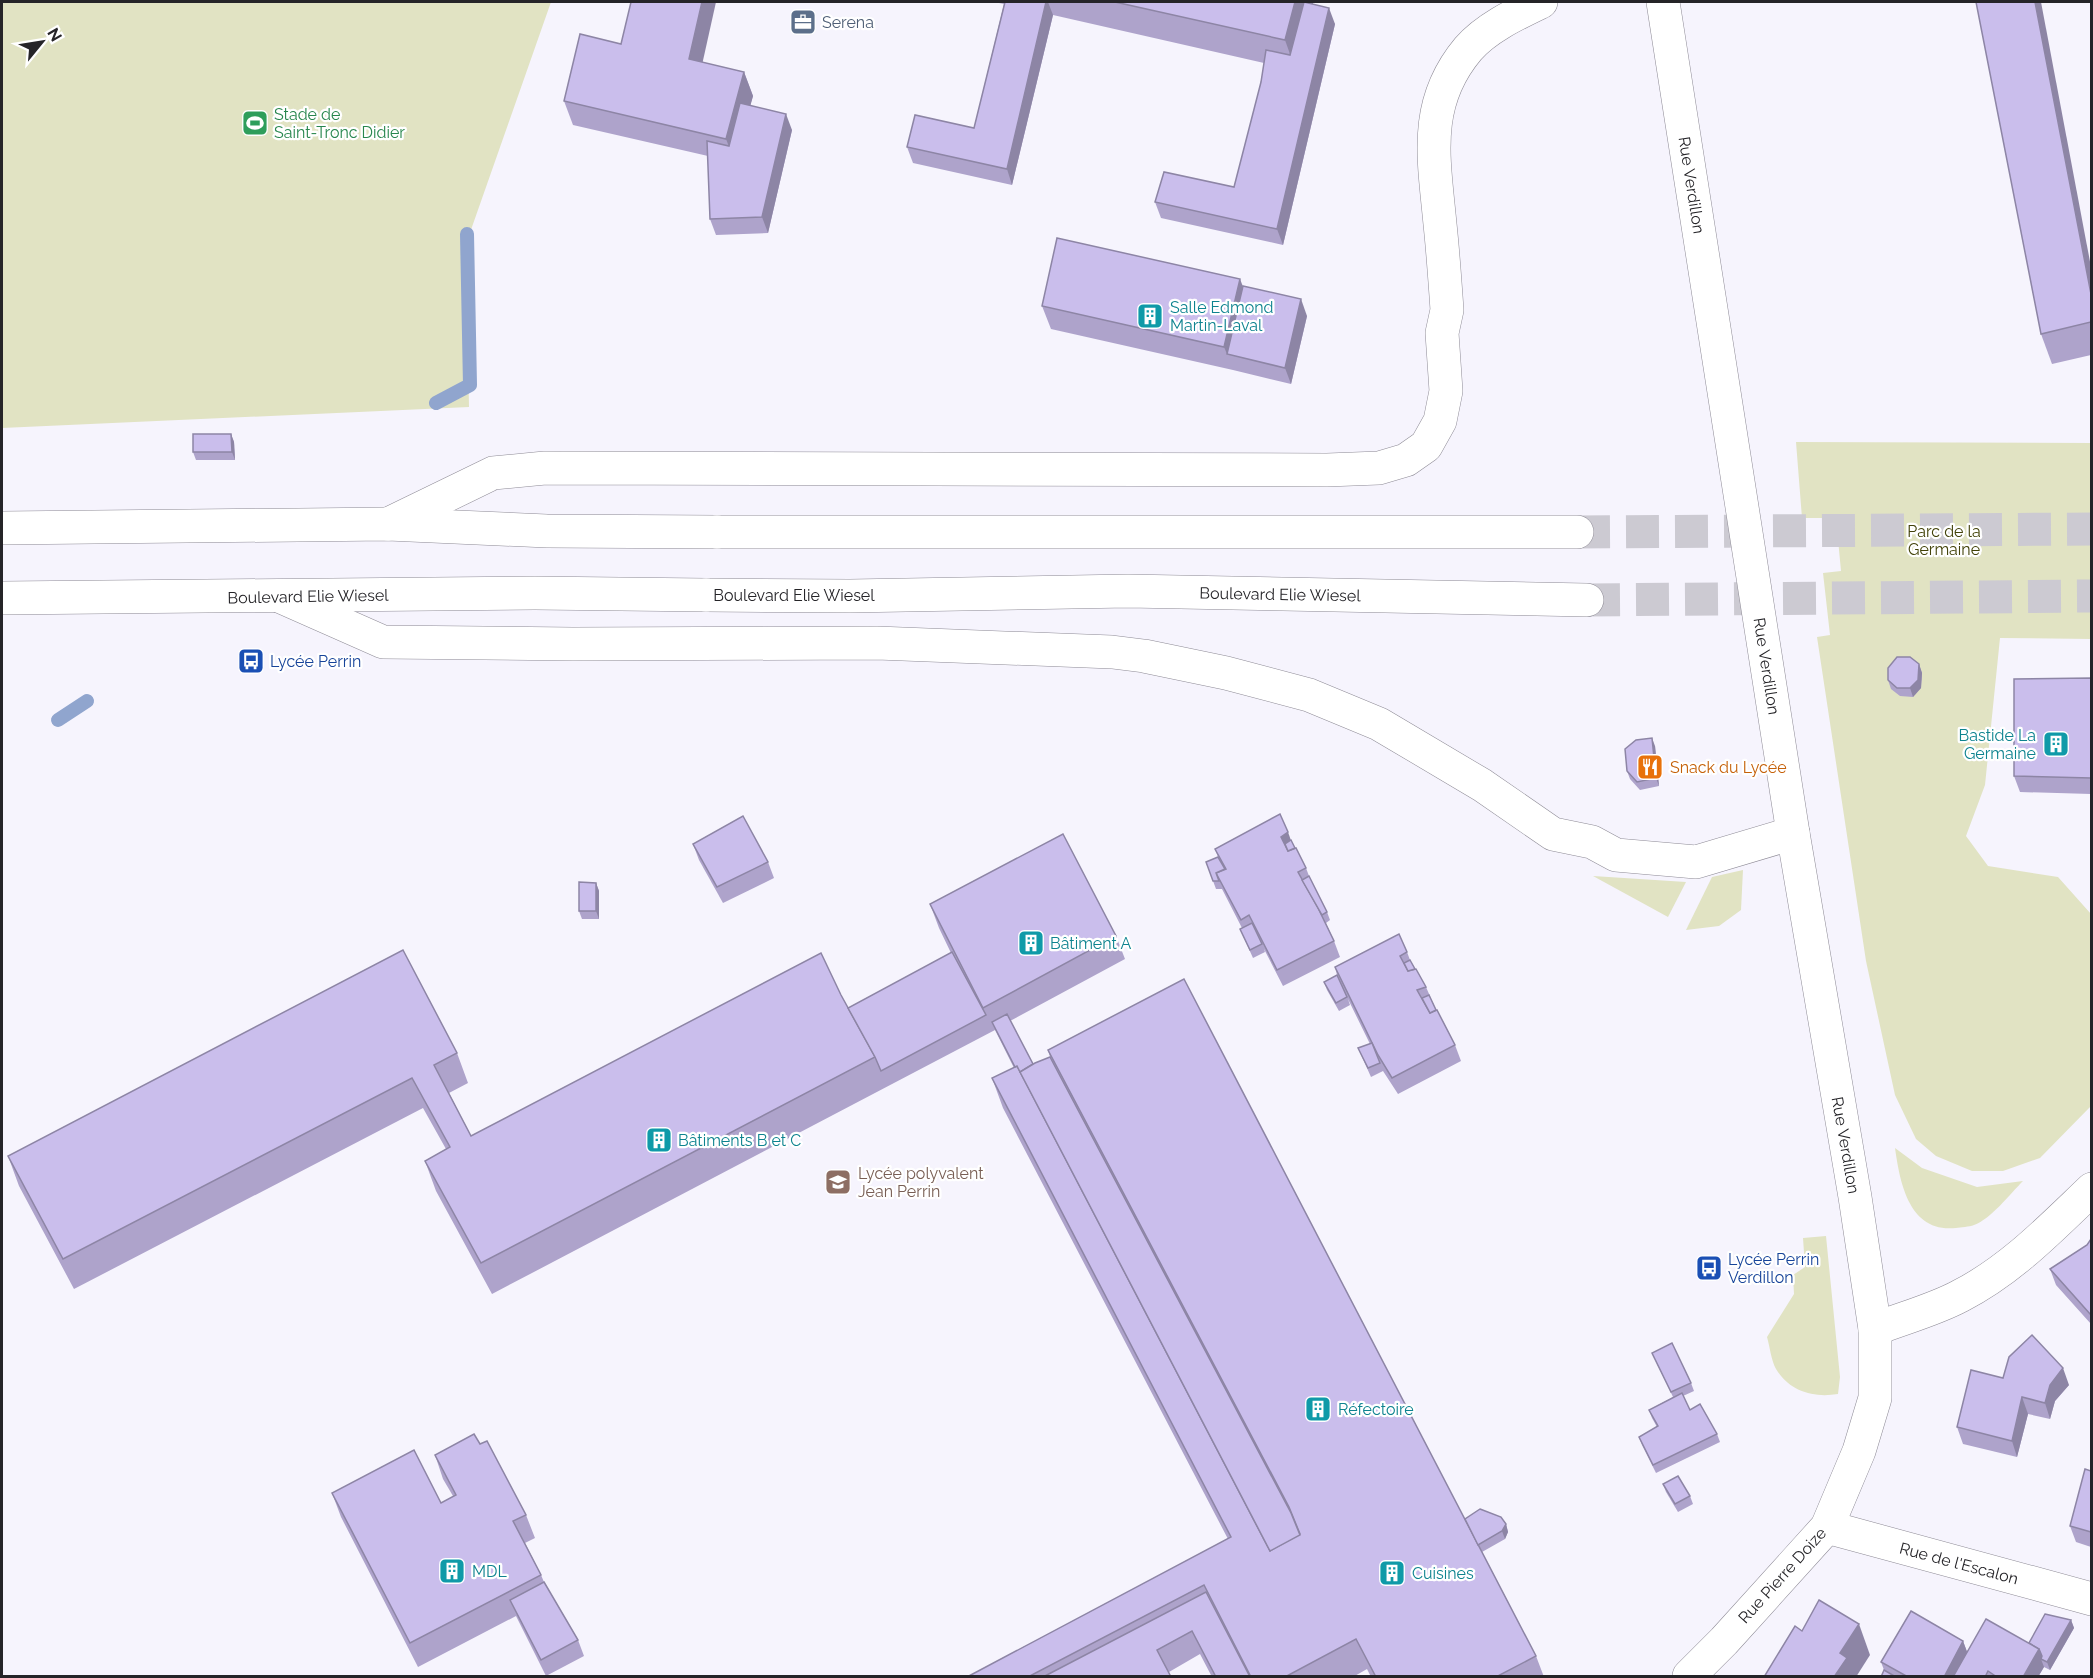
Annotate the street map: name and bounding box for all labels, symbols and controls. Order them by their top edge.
office icon: Serena [788,7,818,37]
north arrow [12,12,72,72]
place label: Serena [822,13,874,32]
text: N [43,25,66,45]
place label: Stade de Saint-Tronc Didier [274,105,405,142]
sports icon: Stade de Saint-Tronc Didier [240,108,270,138]
street label: Rue Verdillon [1674,135,1709,235]
place label: Salle Edmond Martin-Laval [1170,298,1274,335]
building icon: Salle Edmond Martin-Laval [1135,301,1165,331]
park label: Parc de la Germaine [1907,522,1981,559]
street label: Boulevard Elie Wiesel [1199,584,1361,605]
street label: Boulevard Elie Wiesel [227,586,389,607]
street label: Boulevard Elie Wiesel [713,586,875,605]
street label: Rue Verdillon [1749,616,1784,716]
bus stop icon: Lycée Perrin [236,646,266,676]
place label: Lycée Perrin [270,652,361,671]
place label: Bastide La Germaine [1959,726,2036,763]
building icon: Bastide La Germaine [2041,729,2071,759]
restaurant icon: Snack du Lycée [1635,752,1665,782]
place label: Snack du Lycée [1670,758,1787,777]
building icon: Bâtiment A [1016,928,1046,958]
place label: Bâtiment A [1050,934,1131,953]
street label: Rue Verdillon [1828,1095,1863,1195]
building icon: Bâtiments B et C [644,1125,674,1155]
place label: Bâtiments B et C [678,1131,801,1150]
place label: Lycée polyvalent Jean Perrin [858,1164,984,1201]
school or university icon: Lycée polyvalent Jean Perrin [823,1167,853,1197]
place label: Lycée Perrin Verdillon [1728,1250,1819,1287]
bus stop icon: Lycée Perrin Verdillon [1694,1253,1724,1283]
building icon: Réfectoire [1303,1394,1333,1424]
place label: Réfectoire [1338,1400,1414,1419]
street label: Rue Pierre Doize [1734,1524,1830,1627]
street label: Rue de l'Escalon [1897,1538,2020,1588]
building icon: MDL [437,1556,467,1586]
building icon: Cuisines [1377,1558,1407,1588]
place label: MDL [472,1562,507,1581]
place label: Cuisines [1412,1564,1474,1583]

